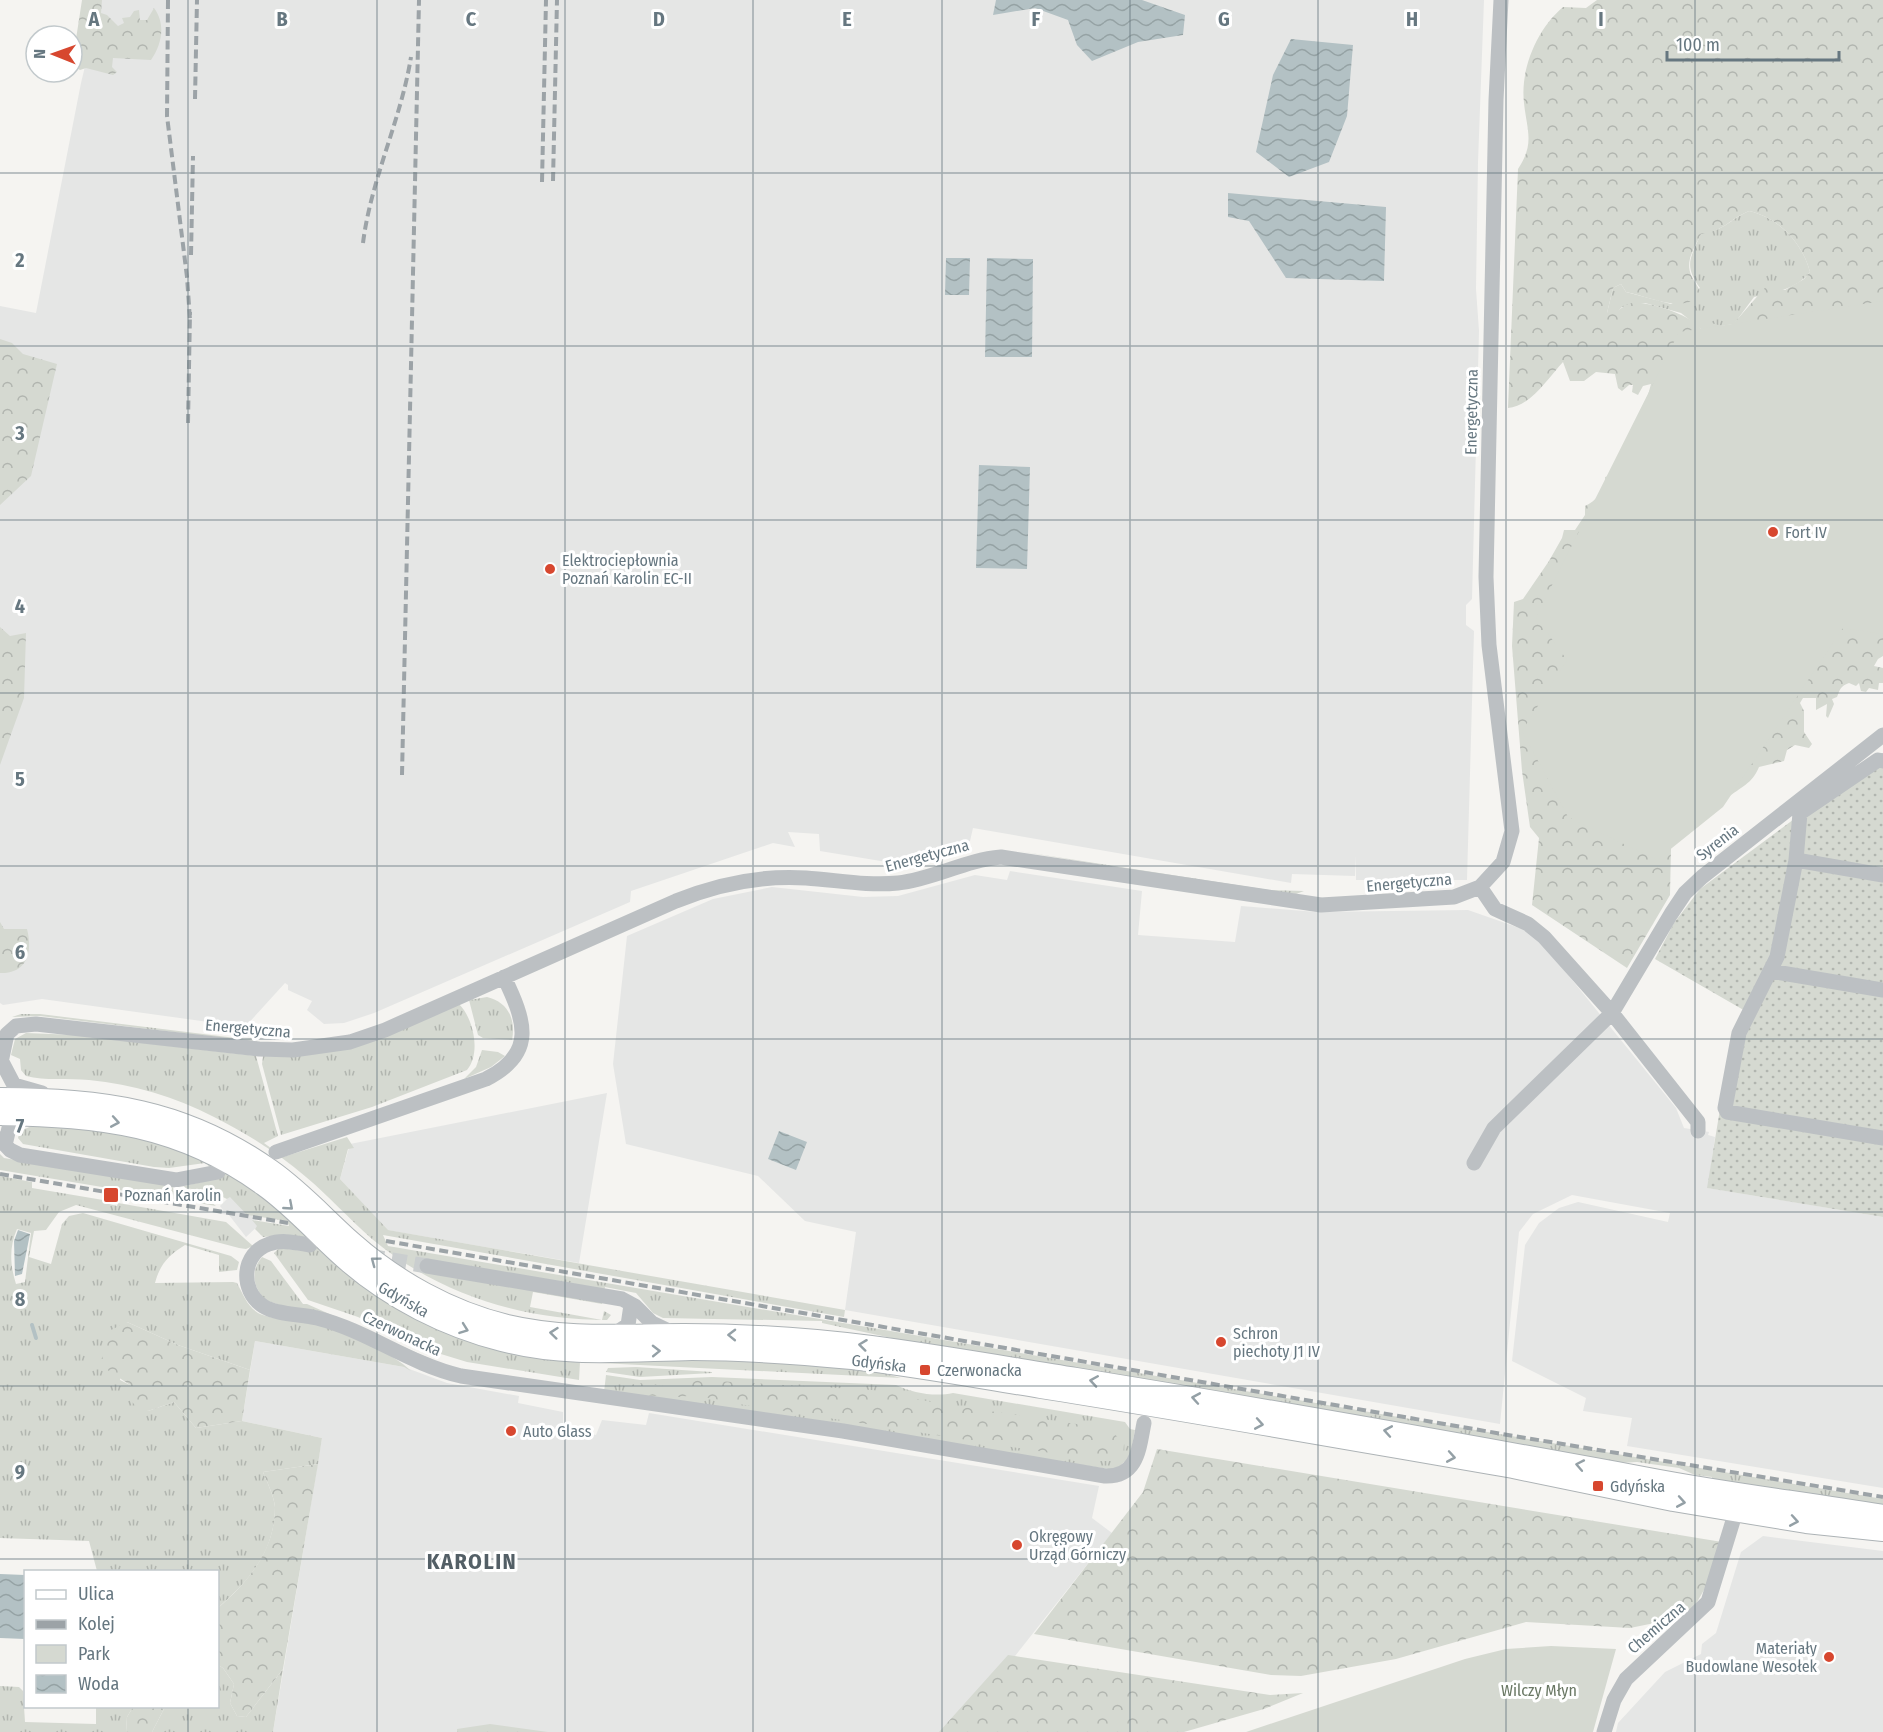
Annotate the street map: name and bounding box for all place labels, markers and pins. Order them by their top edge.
place label: Fort IV [1785,523,1828,542]
marker: Fort IV [1766,525,1780,539]
place label: Elektrociepłownia Poznań Karolin EC-II [562,551,692,588]
marker: Elektrociepłownia Poznań Karolin EC-II [543,562,557,576]
marker: Poznań Karolin [102,1186,120,1204]
place label: Poznań Karolin [124,1186,221,1205]
place label: Schron piechoty J1 IV [1233,1324,1321,1361]
marker: Schron piechoty J1 IV [1214,1335,1228,1349]
place label: Czerwonacka [937,1361,1022,1380]
marker: Czerwonacka [918,1363,932,1377]
place label: Auto Glass [523,1422,592,1441]
marker: Auto Glass [504,1424,518,1438]
place label: Gdyńska [1610,1477,1665,1496]
marker: Gdyńska [1591,1479,1605,1493]
place label: Okręgowy Urząd Górniczy [1029,1527,1127,1565]
marker: Okręgowy Urząd Górniczy [1010,1538,1024,1552]
place label: Materiały Budowlane Wesołek [1685,1639,1818,1676]
marker: Materiały Budowlane Wesołek [1822,1650,1836,1664]

